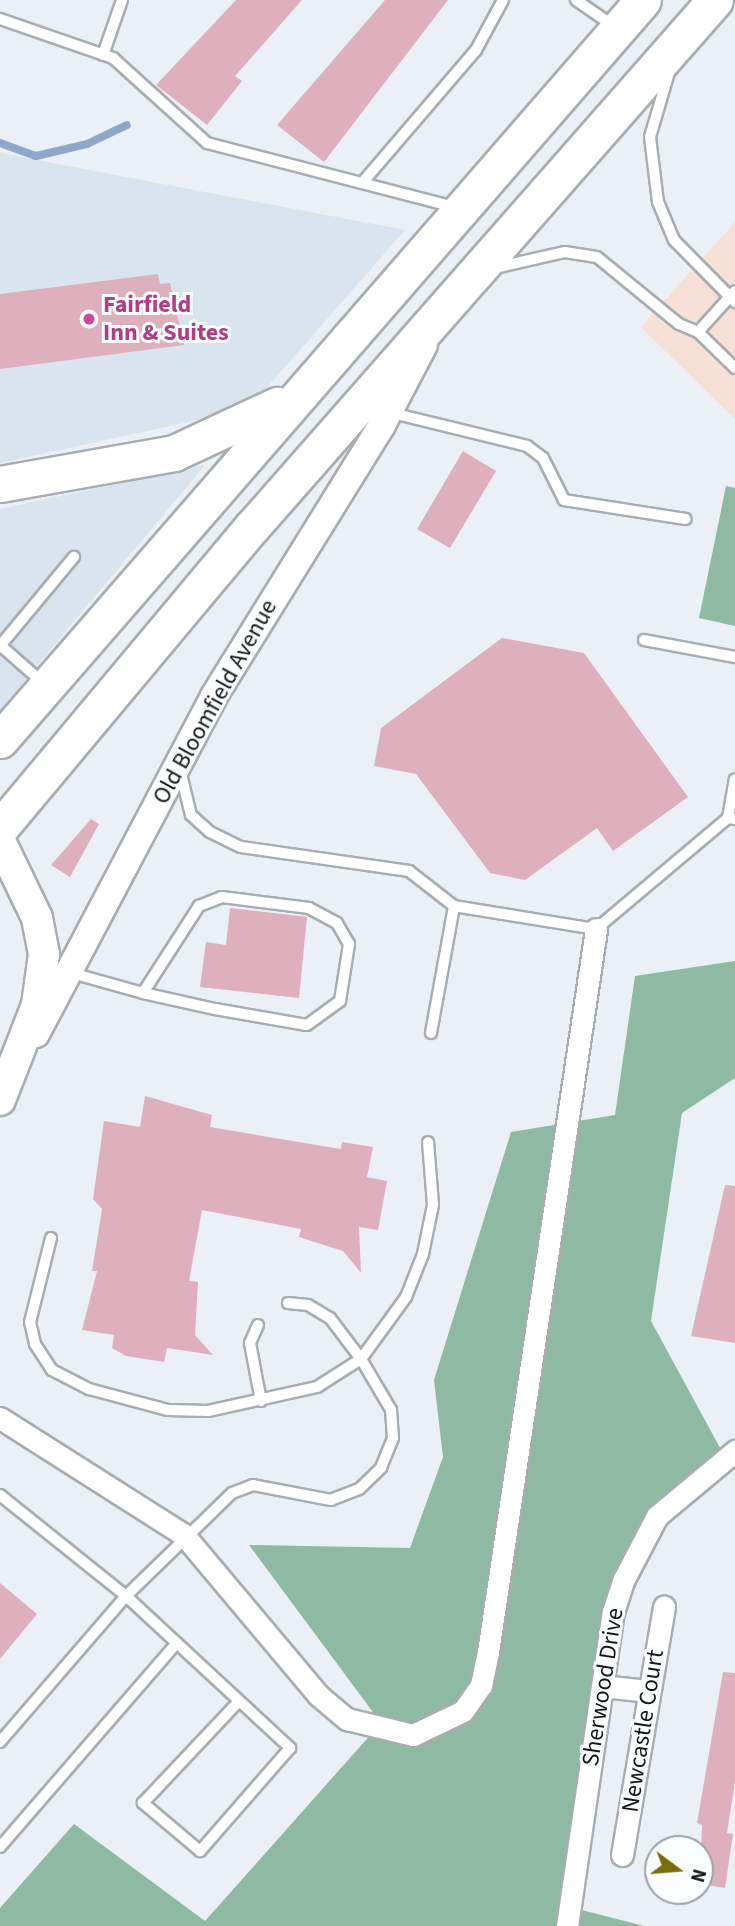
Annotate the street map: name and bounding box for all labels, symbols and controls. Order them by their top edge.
place label: Fairfield Inn & Suites [103,291,229,347]
marker: Fairfield Inn & Suites [81,311,97,327]
street label: Old Bloomfield Avenue [147,595,283,809]
street label: Sherwood Drive [576,1606,630,1768]
street label: Newcastle Court [616,1648,670,1814]
north arrow [644,1835,714,1905]
text: N [683,1866,712,1885]

